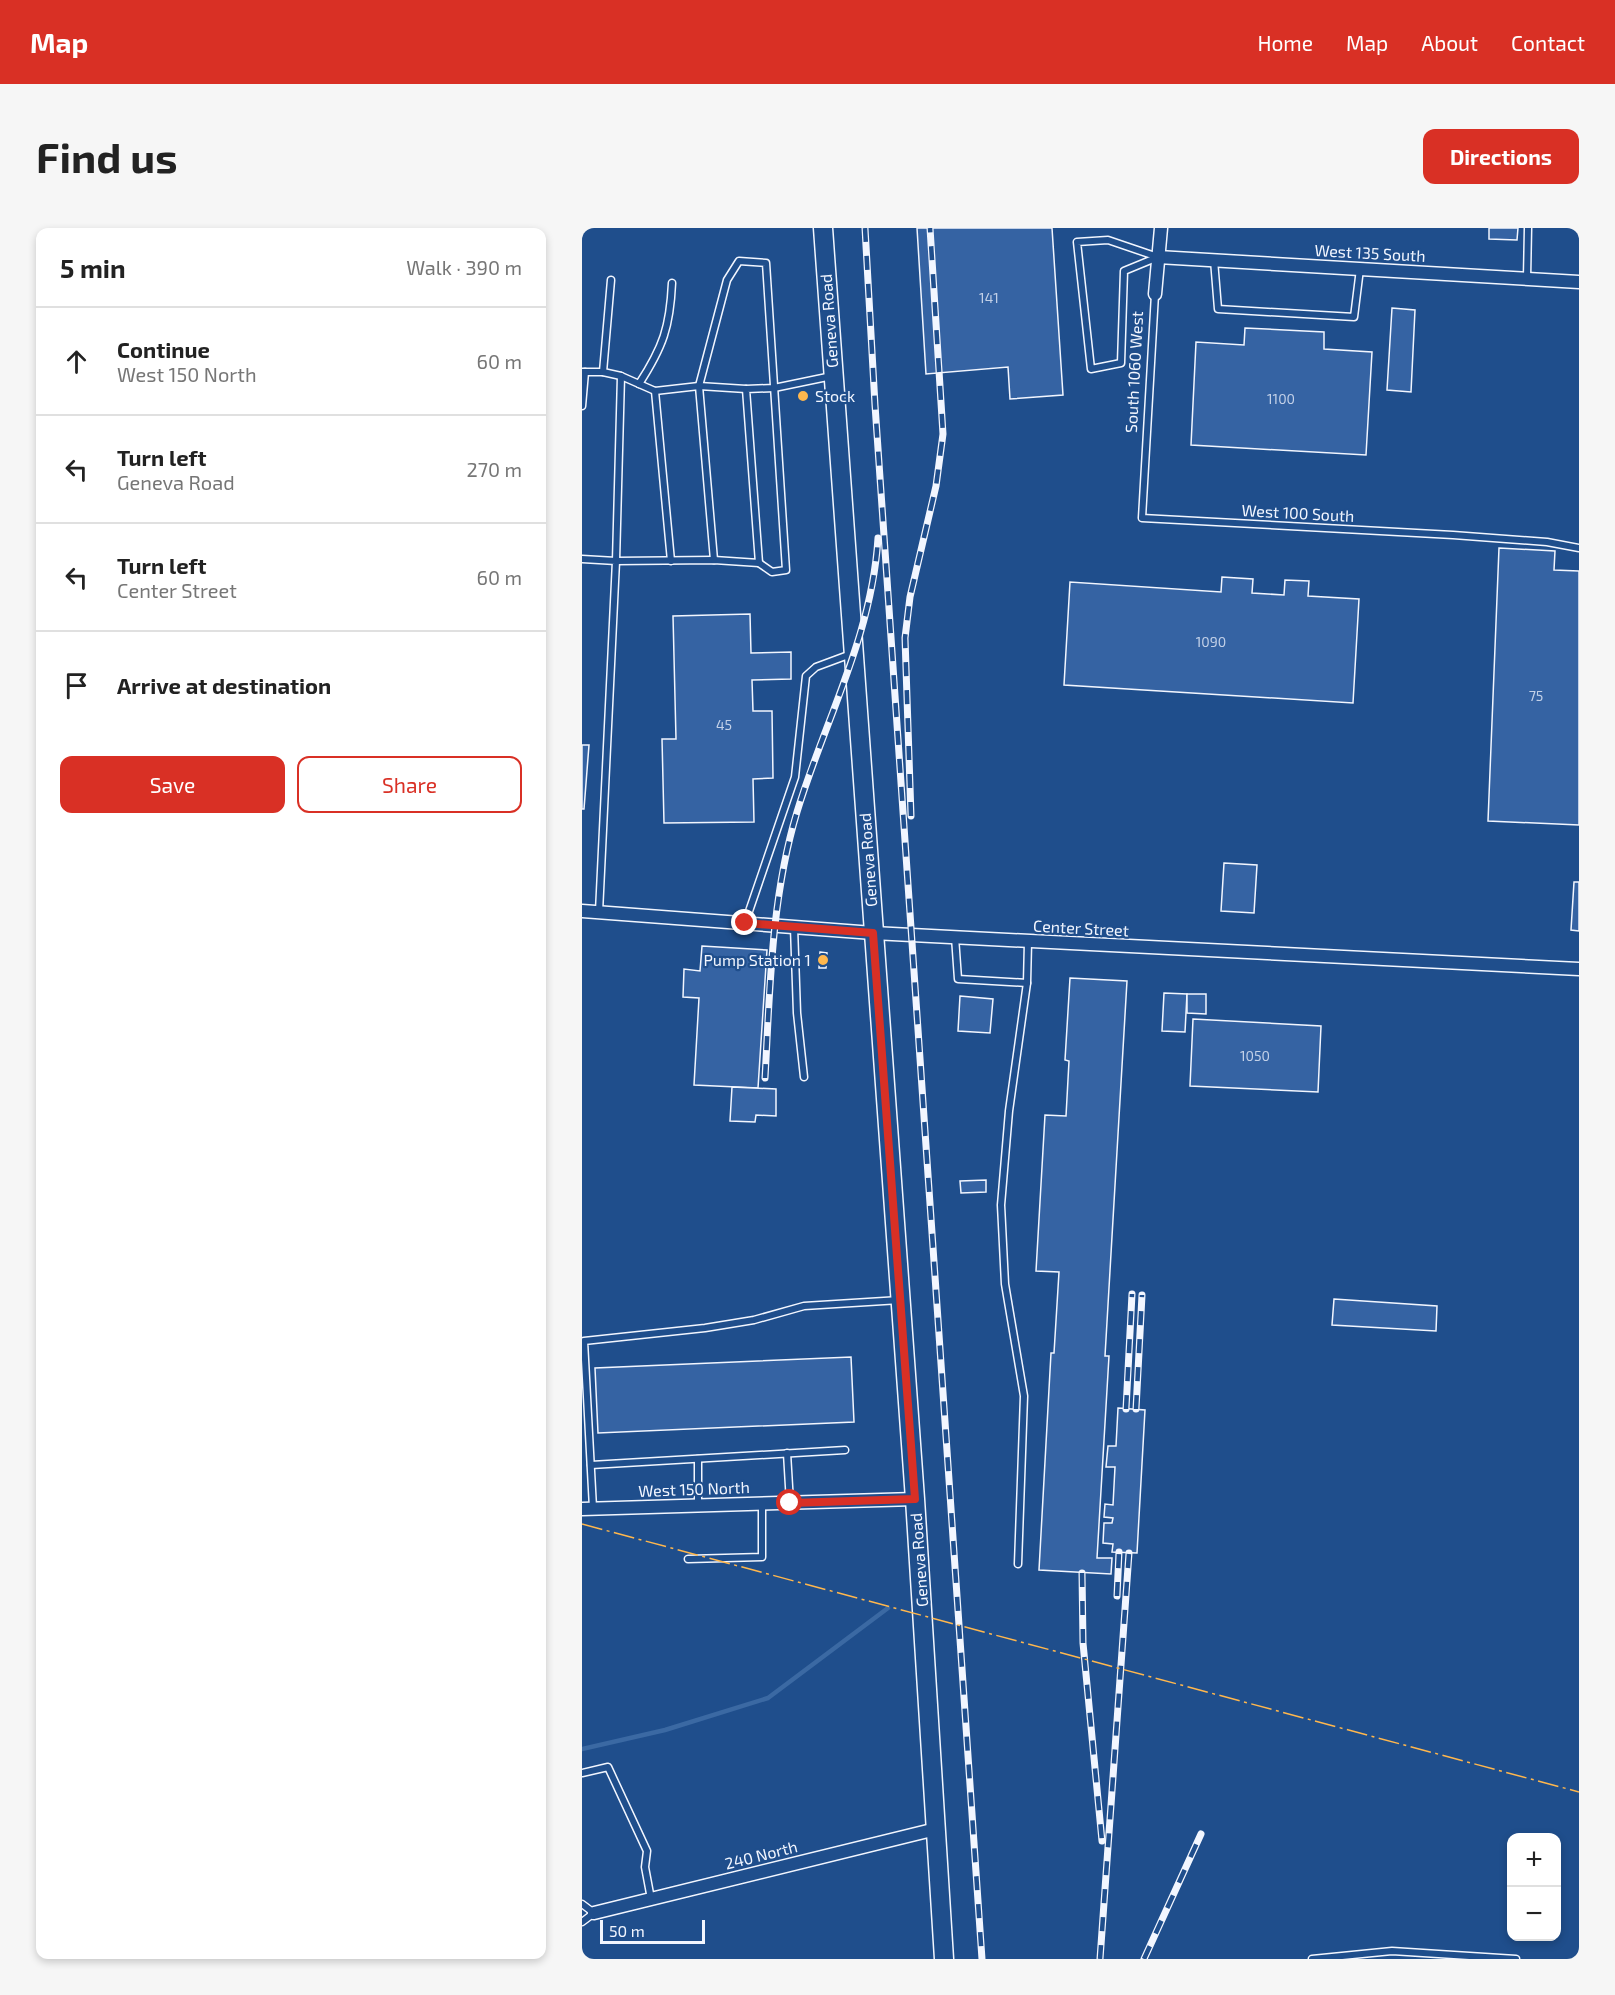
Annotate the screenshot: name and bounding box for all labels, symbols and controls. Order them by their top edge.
text: Map [30,25,88,59]
text: Home [1257,30,1313,55]
text: Map [1346,30,1388,55]
text: About [1421,30,1478,55]
text: Contact [1511,30,1585,55]
button: Directions [1423,129,1579,184]
text: Find us [36,131,178,181]
street label: West 135 South [1314,240,1426,265]
text: 5 min [60,252,126,283]
text: Walk · 390 m [406,255,522,279]
street label: Geneva Road [816,273,841,369]
house number: 141 [979,289,999,306]
street label: South 1060 West [1121,311,1146,433]
text: Continue [117,336,210,362]
icon: ahead [60,345,93,378]
text: 60 m [477,349,522,373]
text: West 150 North [117,362,257,386]
place label: Stock [815,386,855,405]
marker: Stock [796,389,810,403]
house number: 1100 [1267,390,1295,407]
text: Turn left [117,444,206,470]
icon: left [60,453,93,486]
text: 270 m [466,457,522,481]
text: Geneva Road [117,470,235,494]
street label: West 100 South [1241,500,1355,525]
text: Turn left [117,552,206,578]
icon: left [60,561,93,594]
text: 60 m [477,565,522,589]
text: Center Street [117,578,237,602]
house number: 1090 [1196,633,1226,650]
icon: arrive [60,669,93,702]
text: Arrive at destination [117,672,331,698]
house number: 75 [1529,687,1543,704]
house number: 45 [716,716,732,733]
button: Save [60,756,285,813]
button: Share [297,756,522,813]
street label: Geneva Road [855,812,880,908]
route end [731,909,757,935]
street label: Center Street [1033,916,1129,939]
place label: Pump Station 1 [703,950,811,969]
marker: Pump Station 1 [816,953,830,967]
house number: 1050 [1240,1047,1270,1064]
street label: West 150 North [638,1477,750,1500]
route start [776,1489,802,1515]
street label: Geneva Road [906,1512,931,1608]
map controls [1507,1833,1561,1941]
button: + [1507,1833,1561,1887]
street label: 240 North [723,1836,799,1873]
button: − [1507,1887,1561,1941]
scale bar [600,1917,705,1944]
text: 50 m [609,1921,645,1940]

